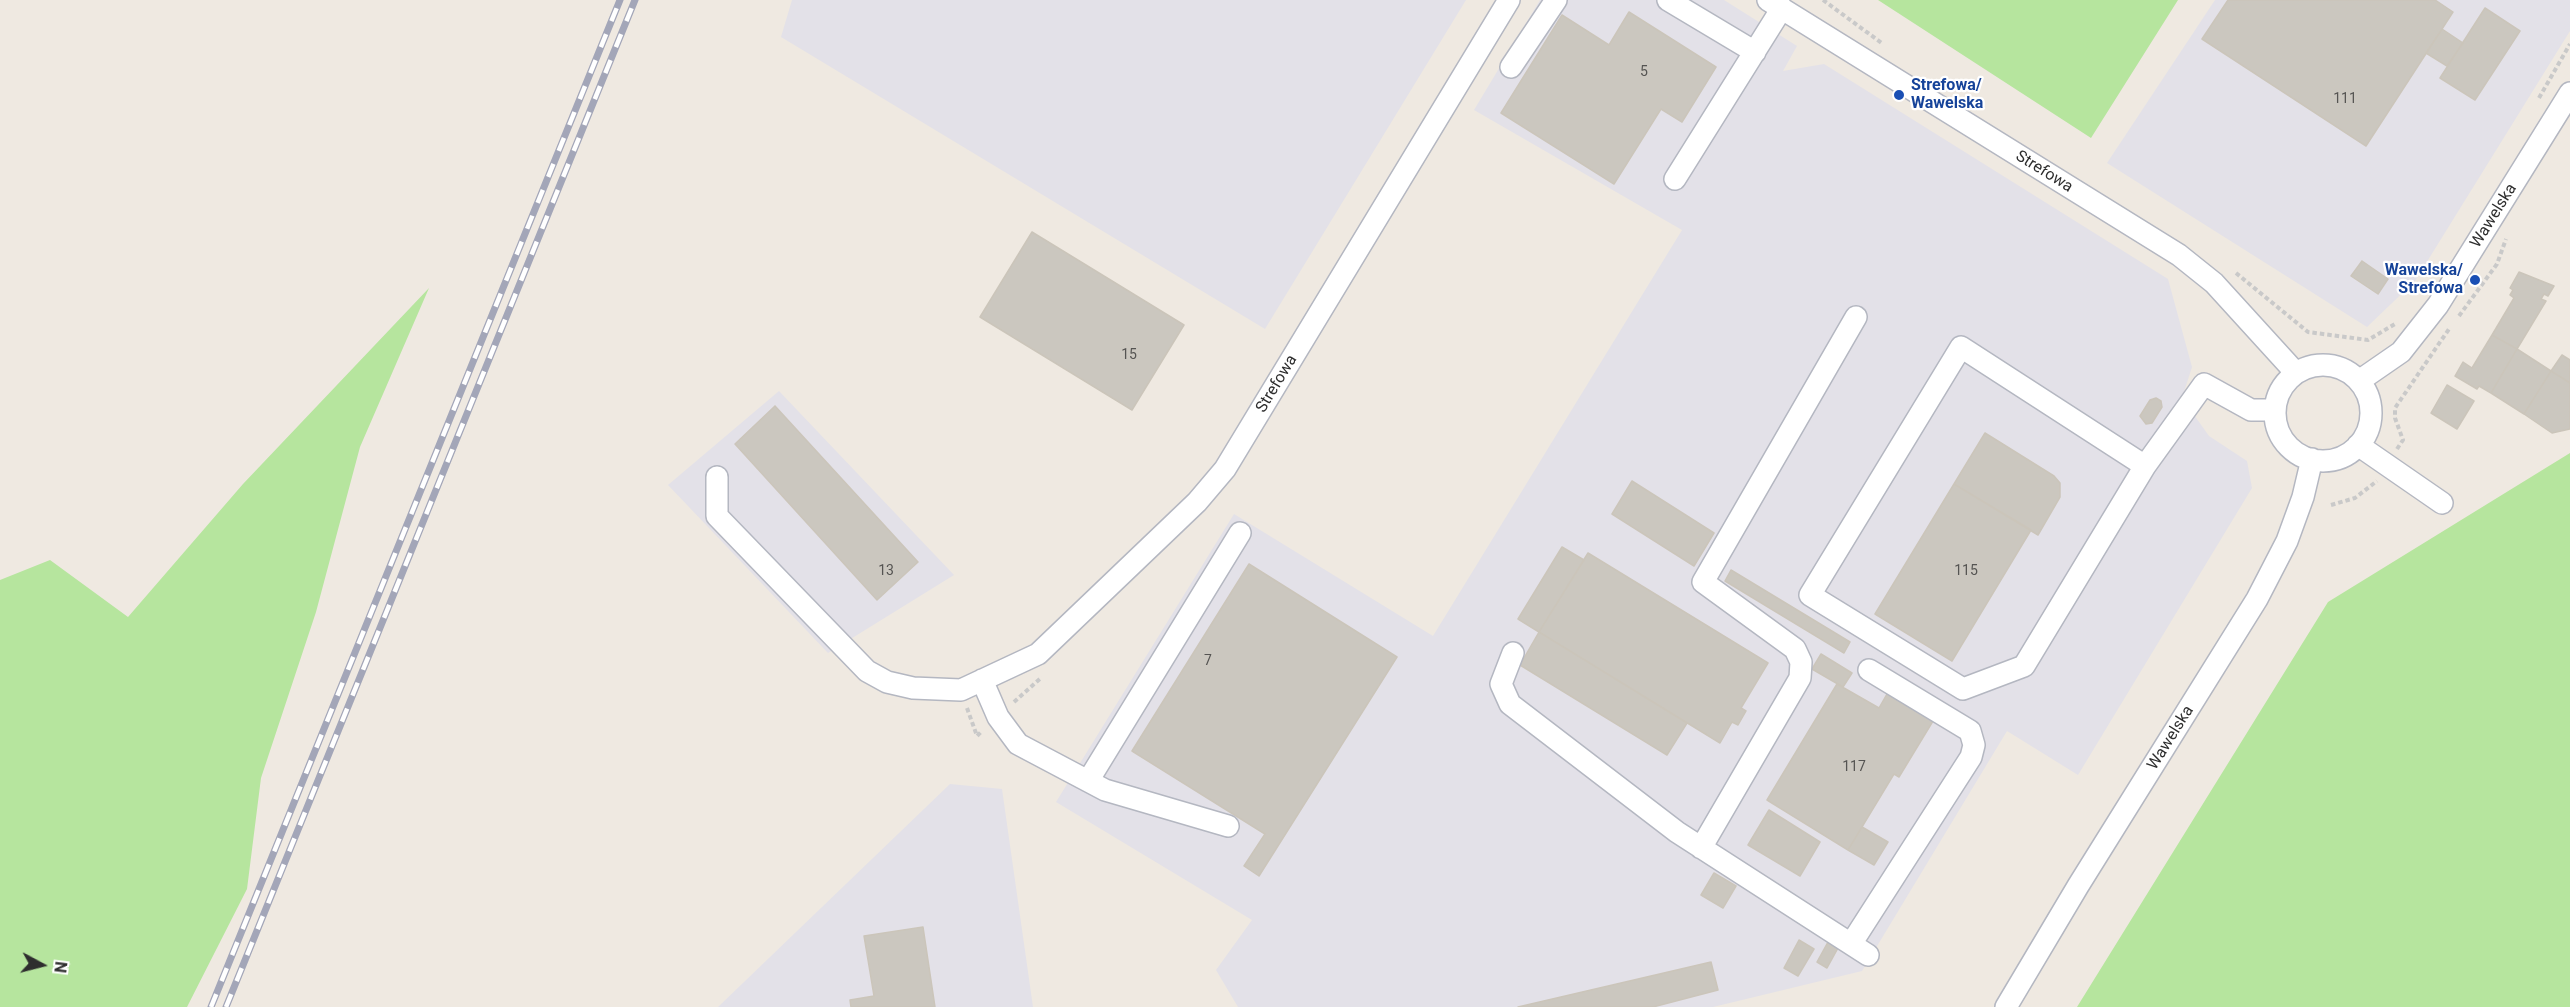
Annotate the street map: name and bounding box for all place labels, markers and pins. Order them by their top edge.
place label: Strefowa/ Wawelska [1911,76,1983,114]
marker: Strefowa/ Wawelska [1892,88,1906,102]
place label: Wawelska/ Strefowa [2385,261,2463,299]
marker: Wawelska/ Strefowa [2468,273,2482,287]

